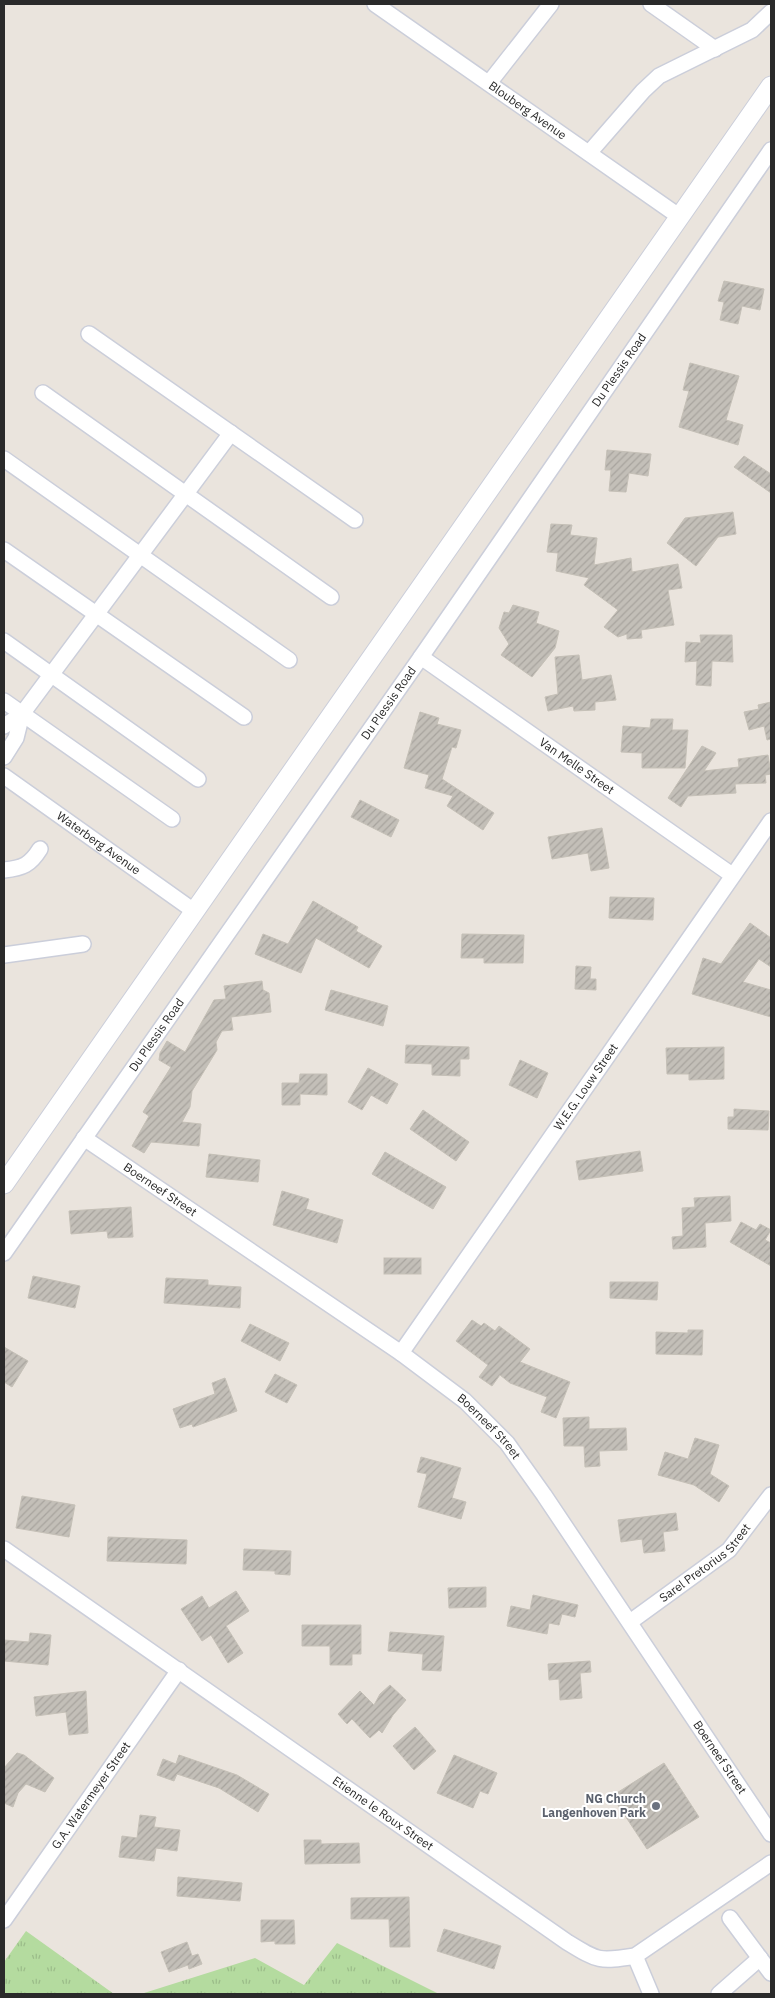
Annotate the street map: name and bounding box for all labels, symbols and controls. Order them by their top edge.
street label: Blouberg Avenue [486,78,570,143]
street label: Du Plessis Road [588,330,649,409]
street label: Du Plessis Road [357,663,419,742]
street label: Van Melle Street [536,734,617,797]
street label: Waterberg Avenue [54,808,144,878]
street label: Du Plessis Road [125,995,187,1074]
street label: W.E.G. Louw Street [550,1040,621,1133]
street label: Boerneef Street [121,1159,200,1219]
street label: Boerneef Street [455,1390,524,1462]
street label: Sarel Pretorius Street [656,1520,754,1605]
street label: Boerneef Street [690,1717,750,1797]
street label: G.A. Watermeyer Street [48,1739,134,1852]
street label: Etienne le Roux Street [330,1773,436,1853]
place label: NG Church Langenhoven Park [542,1791,646,1820]
marker: NG Church Langenhoven Park [650,1800,662,1812]

